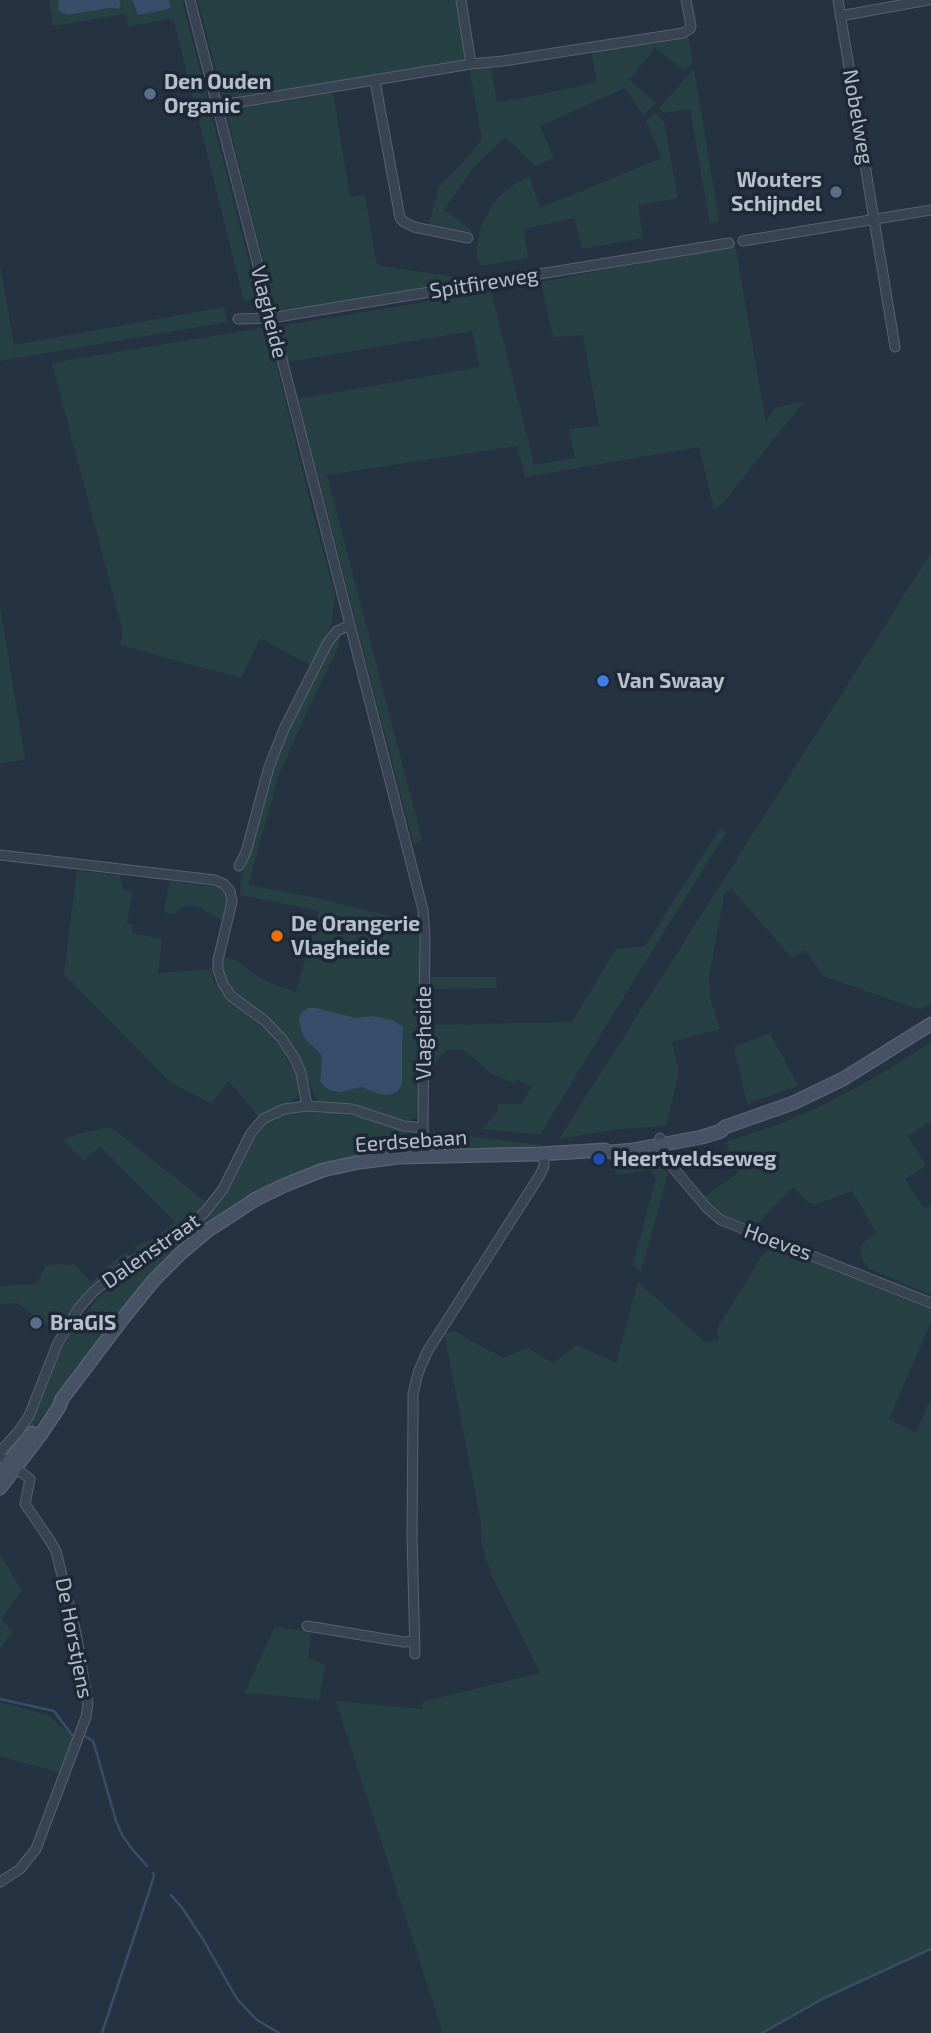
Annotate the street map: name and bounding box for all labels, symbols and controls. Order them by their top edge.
street label: Nobelweg [837,67,879,167]
place label: Den Ouden Organic [164,69,271,119]
marker: Den Ouden Organic [142,86,158,102]
place label: Wouters Schijndel [731,167,822,217]
marker: Wouters Schijndel [828,184,844,200]
street label: Spitfireweg [428,262,540,304]
street label: Vlagheide [245,263,293,361]
place label: Van Swaay [617,668,725,694]
marker: Van Swaay [595,673,611,689]
place label: De Orangerie Vlagheide [291,911,420,961]
marker: De Orangerie Vlagheide [269,928,285,944]
street label: Vlagheide [411,986,437,1080]
street label: Eerdsebaan [354,1125,468,1157]
place label: Heertveldseweg [613,1146,776,1172]
marker: Heertveldseweg [591,1151,607,1167]
street label: Dalenstraat [97,1208,205,1294]
street label: Hoeves [741,1218,815,1266]
place label: BraGIS [50,1310,116,1336]
marker: BraGIS [28,1315,44,1331]
street label: De Horstjens [50,1576,98,1700]

